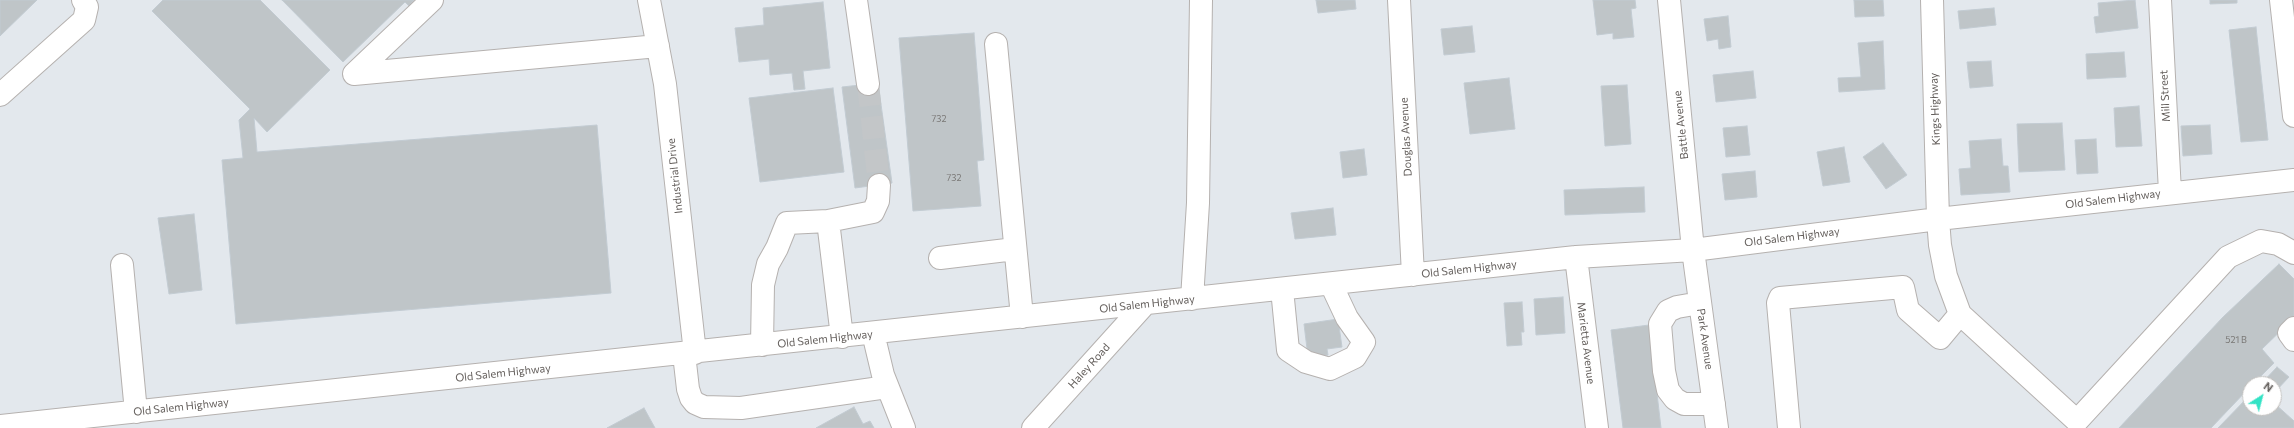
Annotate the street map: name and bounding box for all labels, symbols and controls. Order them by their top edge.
street label: Mill Street [2157,70,2173,122]
street label: Kings Highway [1927,72,1943,146]
street label: Battle Avenue [1671,90,1691,160]
street label: Douglas Avenue [1397,97,1415,177]
house number: 732 [932,114,946,124]
street label: Industrial Drive [664,138,686,214]
house number: 732 [947,173,961,183]
street label: Old Salem Highway [2065,187,2161,211]
street label: Old Salem Highway [1744,225,1840,249]
street label: Old Salem Highway [1421,257,1517,281]
street label: Old Salem Highway [1099,292,1195,316]
street label: Marietta Avenue [1574,301,1598,385]
street label: Park Avenue [1694,307,1716,371]
street label: Old Salem Highway [777,327,873,351]
house number: 521 B [2225,335,2247,345]
street label: Haley Road [1065,341,1113,391]
street label: Old Salem Highway [455,361,551,385]
north arrow [2242,376,2282,416]
text: N [2262,379,2276,394]
street label: Old Salem Highway [133,395,229,419]

